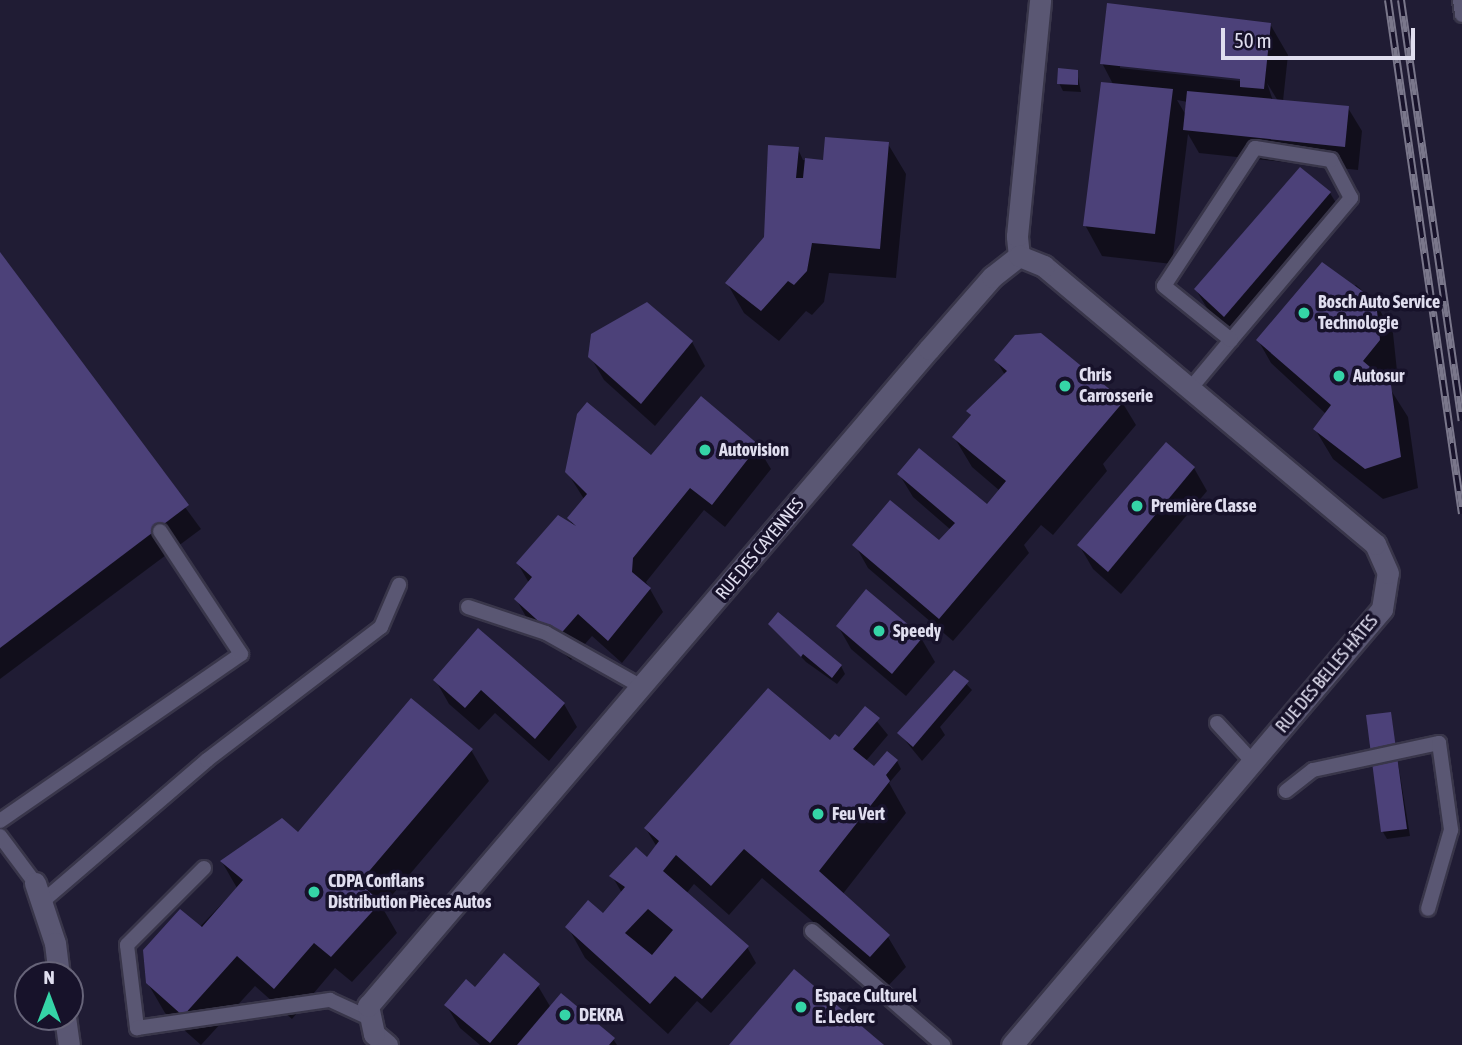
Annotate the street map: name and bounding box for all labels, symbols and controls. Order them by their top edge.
scale bar [1224,14,1418,58]
text: 50 m [1234,28,1272,52]
place label: Bosch Auto Service Technologie [1318,292,1440,334]
marker: Bosch Auto Service Technologie [1296,305,1312,321]
place label: Chris Carrosserie [1079,365,1153,408]
place label: Autosur [1353,365,1404,387]
marker: Autosur [1331,368,1347,384]
marker: Chris Carrosserie [1057,378,1073,394]
place label: Autovision [719,439,789,461]
marker: Autovision [697,442,713,458]
street label: RUE DES CAYENNES [711,494,809,604]
place label: Première Classe [1151,495,1257,517]
marker: Première Classe [1129,498,1145,514]
street label: RUE DES BELLES HÂTES [1271,611,1383,737]
place label: Speedy [893,620,941,642]
marker: Speedy [871,623,887,639]
place label: Feu Vert [832,803,885,825]
marker: Feu Vert [810,806,826,822]
place label: CDPA Conflans Distribution Pièces Autos [328,871,491,914]
marker: CDPA Conflans Distribution Pièces Autos [306,884,322,900]
north arrow [14,961,84,1031]
text: N [43,966,55,988]
place label: Espace Culturel E. Leclerc [815,986,917,1028]
marker: Espace Culturel E. Leclerc [793,999,809,1015]
place label: DEKRA [579,1004,623,1026]
marker: DEKRA [557,1007,573,1023]

